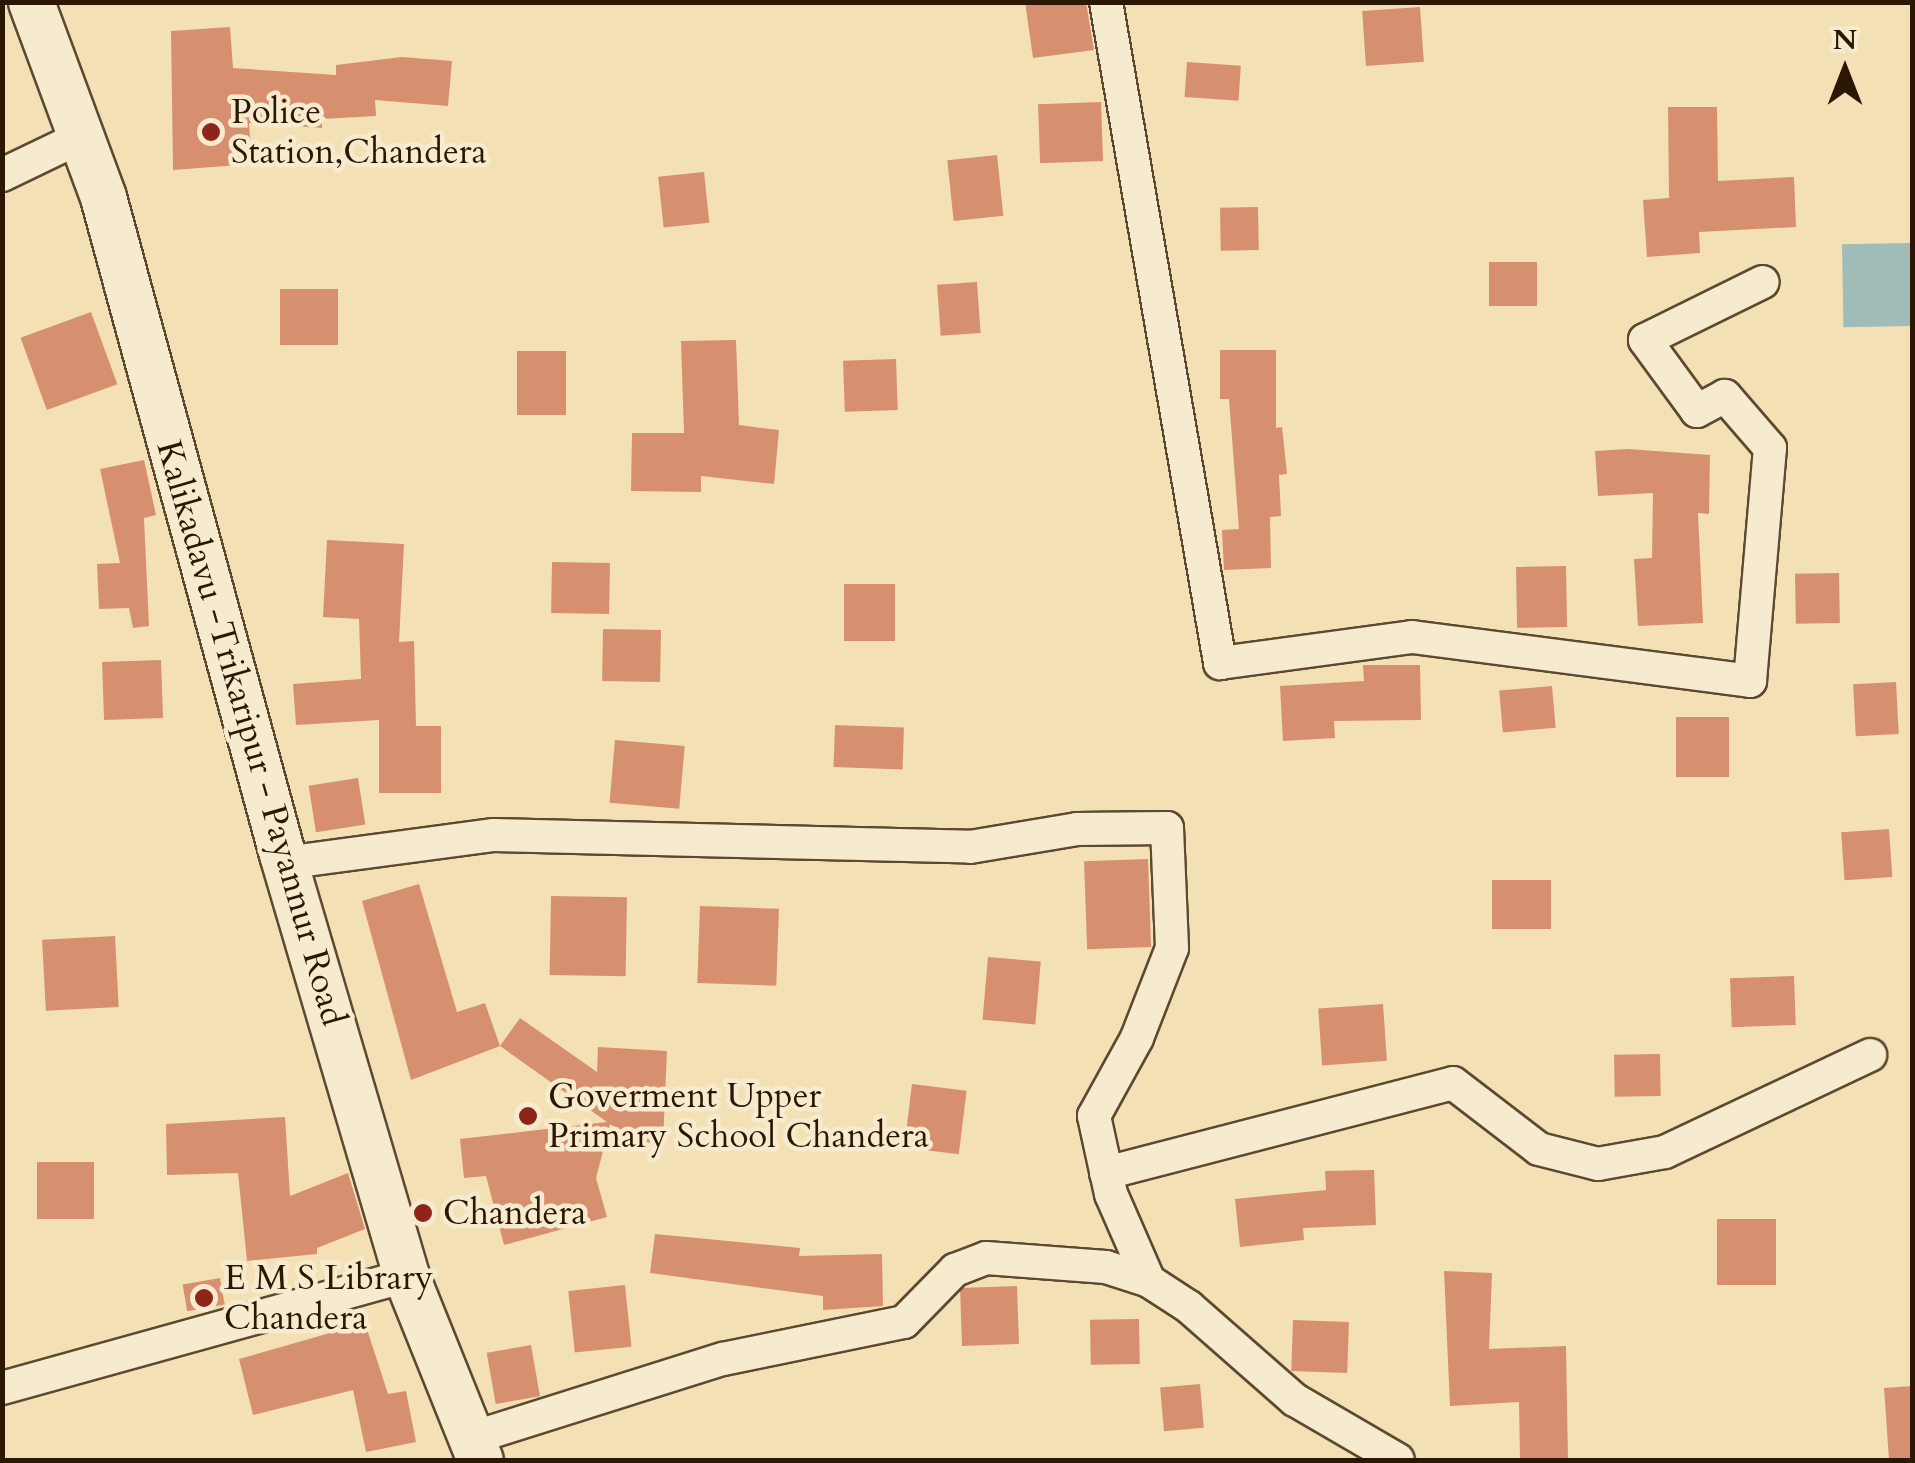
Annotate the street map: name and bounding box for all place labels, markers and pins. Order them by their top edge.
place label: Police Station,Chandera [231,91,487,173]
marker: Police Station,Chandera [200,121,222,143]
place label: Goverment Upper Primary School Chandera [548,1075,929,1157]
marker: Goverment Upper Primary School Chandera [517,1105,539,1127]
place label: Chandera [443,1192,586,1234]
marker: Chandera [412,1202,434,1224]
place label: E M S Library Chandera [224,1257,433,1339]
marker: E M S Library Chandera [193,1287,215,1309]

